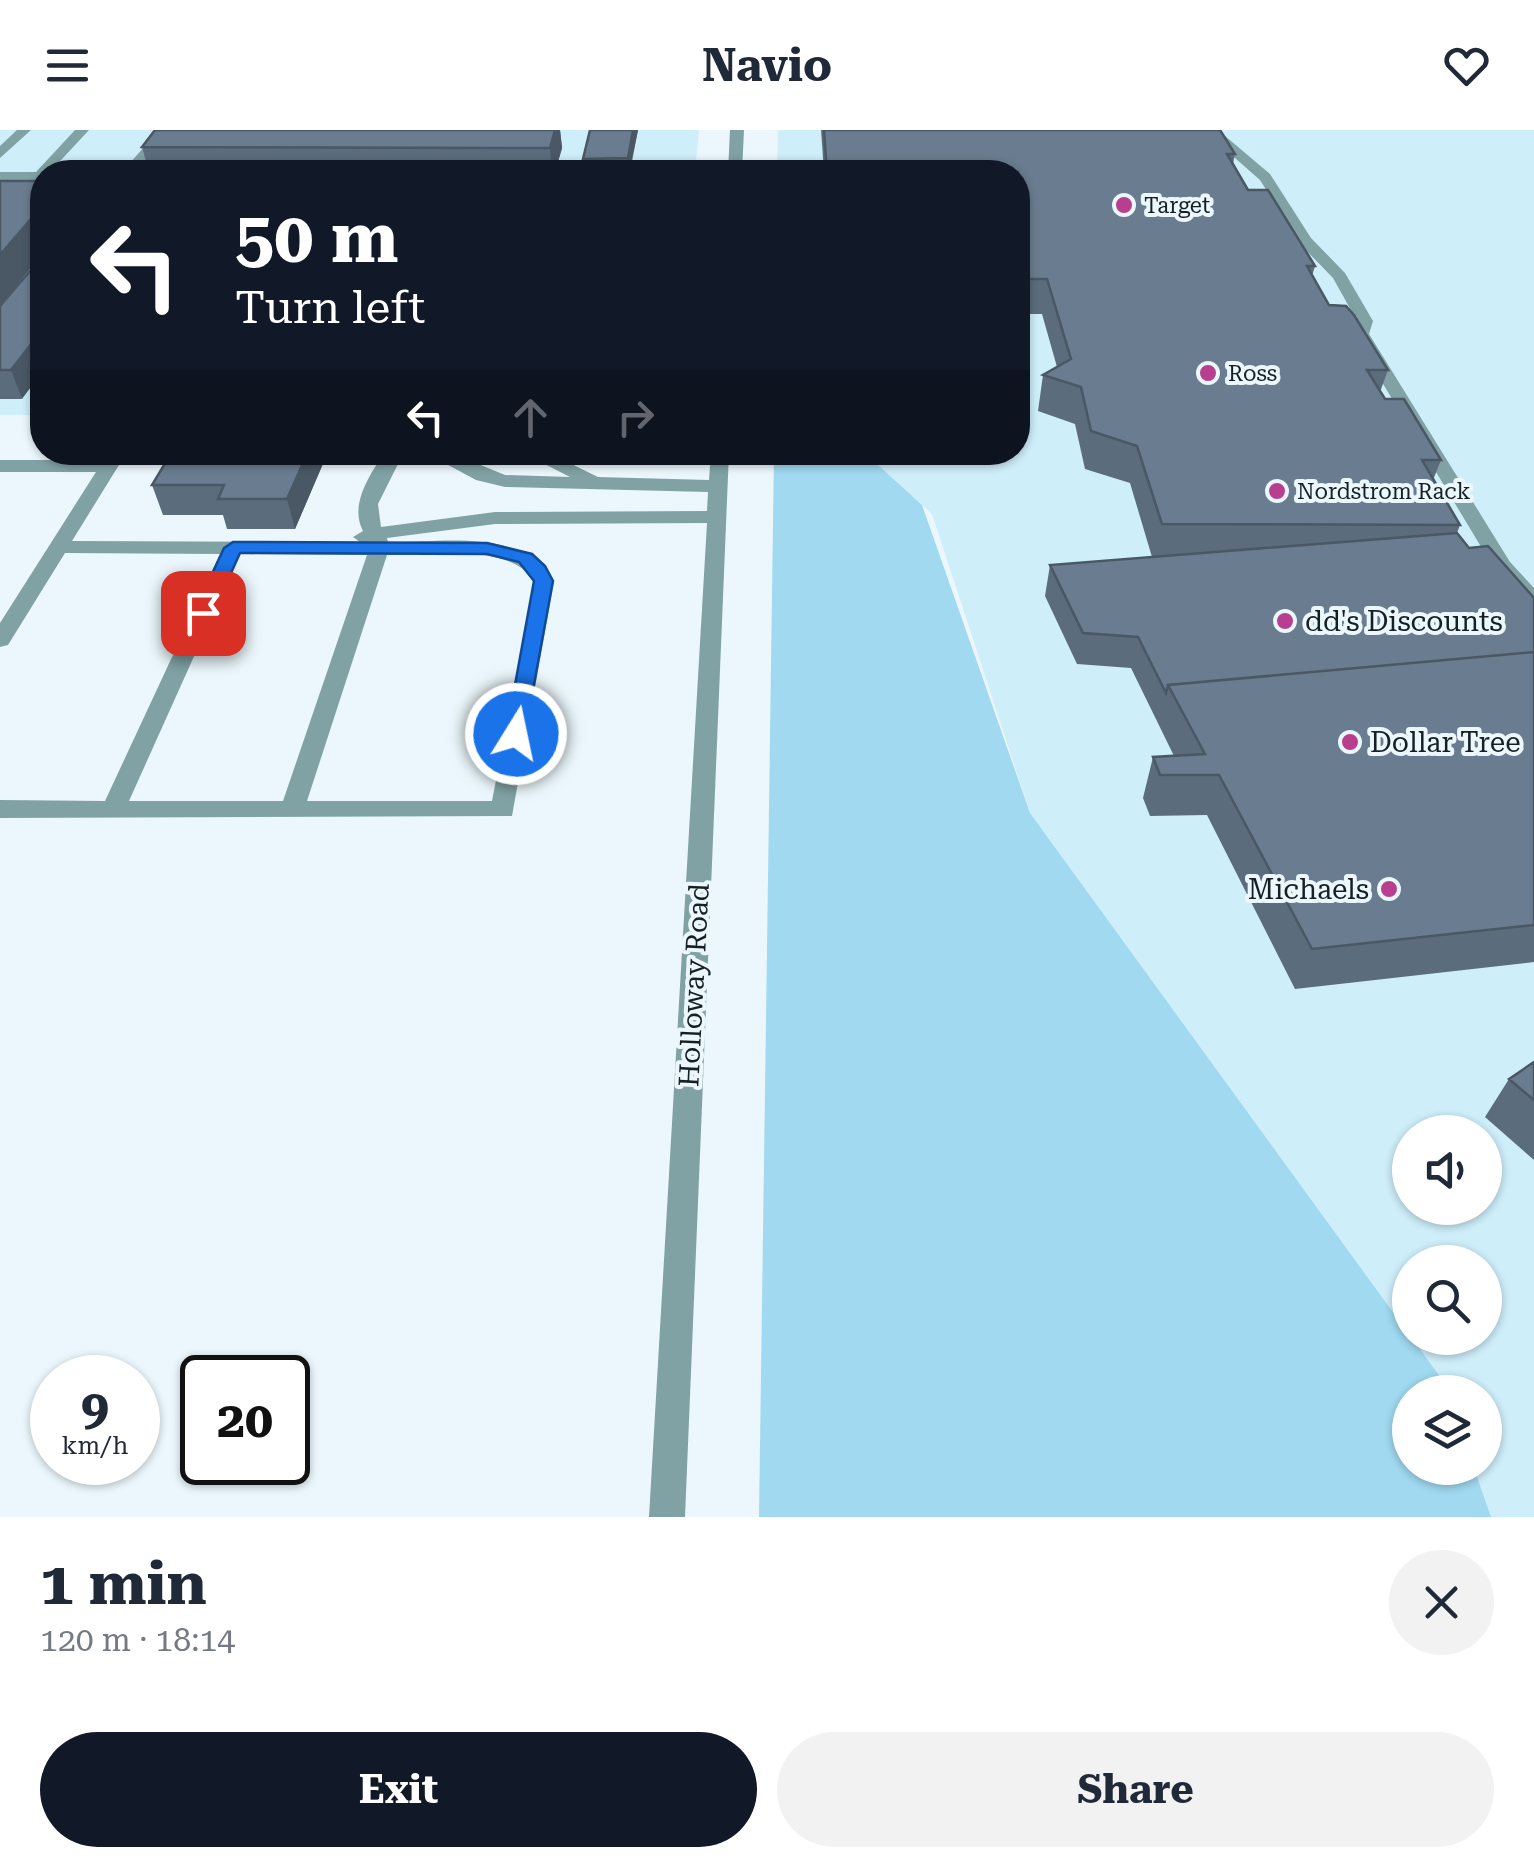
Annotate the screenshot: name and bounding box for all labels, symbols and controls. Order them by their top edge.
icon: menu [40,38,95,93]
icon: heart [1439,38,1494,93]
text: Navio [702,39,832,92]
place label: Target [1144,193,1210,218]
marker: Target [1113,194,1135,216]
text: 50 m [235,197,399,279]
icon: left [70,200,200,330]
text: Turn left [235,281,425,334]
place label: Ross [1228,361,1277,386]
marker: Ross [1197,362,1219,384]
icon: left [398,390,453,445]
icon: ahead [503,390,558,445]
icon: right [608,390,663,445]
place label: Nordstrom Rack [1297,479,1471,504]
marker: Nordstrom Rack [1266,480,1288,502]
pin [161,571,246,656]
icon: arrive [176,586,231,641]
place label: dd's Discounts [1305,605,1503,638]
marker: dd's Discounts [1274,610,1296,632]
position arrow [464,682,568,786]
place label: Dollar Tree [1370,726,1521,759]
marker: Dollar Tree [1339,731,1361,753]
place label: Michaels [1248,873,1369,906]
marker: Michaels [1378,878,1400,900]
street label: Holloway Road [672,882,716,1088]
map controls [1392,1115,1502,1485]
button: sound [1392,1115,1502,1225]
button: search [1392,1245,1502,1355]
speed limit sign: 20 [180,1355,310,1485]
button: layers [1392,1375,1502,1485]
text: 9 [81,1379,109,1437]
text: km/h [62,1431,128,1460]
text: 1 min [40,1548,207,1619]
button: close [1389,1550,1494,1655]
text: 120 m · 18:14 [40,1621,235,1659]
button: Exit [40,1732,757,1847]
button: Share [777,1732,1494,1847]

